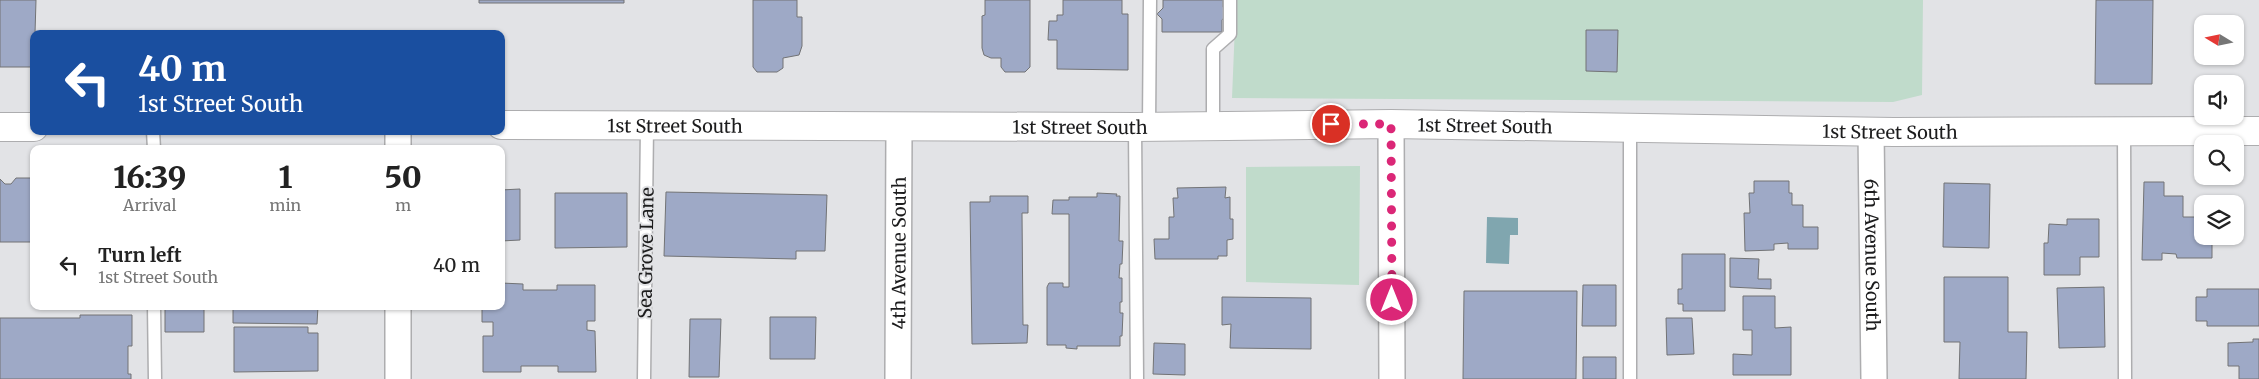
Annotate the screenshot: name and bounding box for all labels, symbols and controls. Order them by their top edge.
north arrow [2194,15,2244,65]
map controls [2194,15,2244,245]
text: 40 m [138,47,226,91]
icon: left [55,50,120,115]
button: sound [2194,75,2244,125]
text: 1st Street South [138,90,303,118]
pin [1310,103,1352,145]
icon: arrive [1317,110,1345,138]
street label: 1st Street South [1417,113,1553,138]
street label: 1st Street South [607,114,743,137]
street label: 1st Street South [1012,115,1148,139]
street label: 1st Street South [1822,119,1958,144]
button: search [2194,135,2244,185]
text: 16:39 [113,158,186,196]
text: 1 [278,158,292,196]
text: 50 [384,158,422,196]
street label: 4th Avenue South [887,177,910,329]
street label: 6th Avenue South [1860,179,1885,332]
street label: Sea Grove Lane [633,187,659,319]
text: Arrival [123,195,176,215]
text: min [270,195,301,215]
text: m [395,195,411,215]
button: layers [2194,195,2244,245]
text: Turn left [98,243,182,267]
icon: left [55,251,83,279]
text: 40 m [433,253,480,277]
text: 1st Street South [98,267,218,287]
position arrow [1365,273,1417,325]

